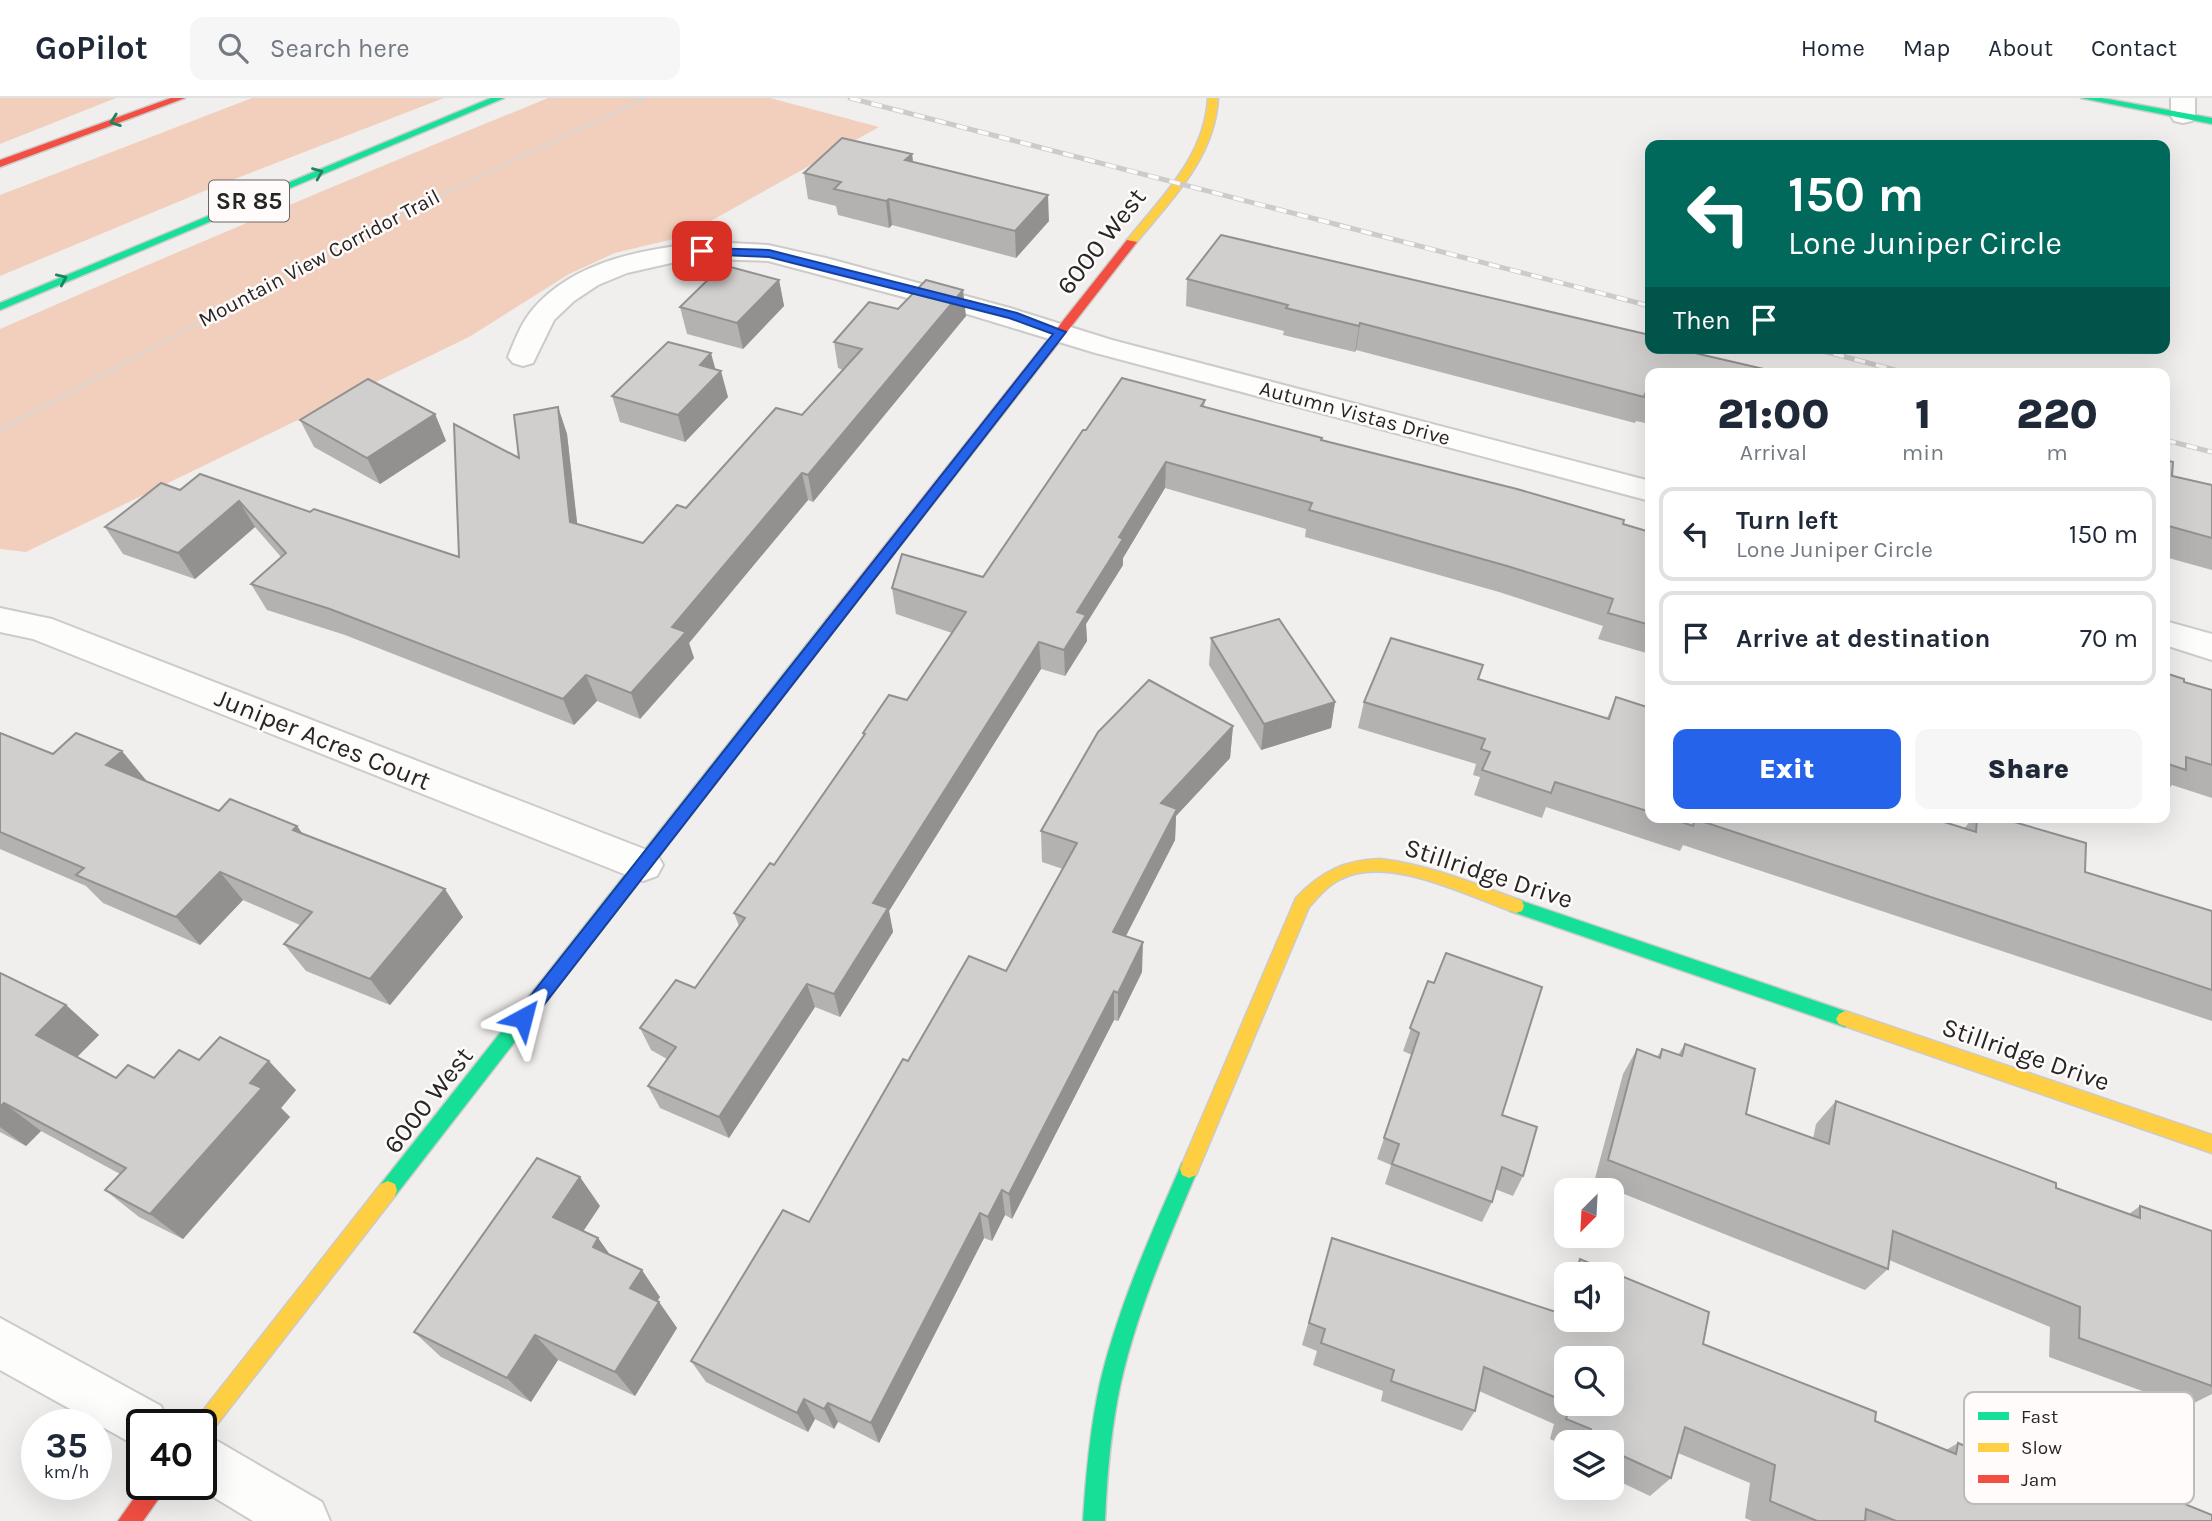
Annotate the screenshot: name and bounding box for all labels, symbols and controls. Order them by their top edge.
search box [190,17,680,80]
text: GoPilot [35,29,148,67]
icon: search [214,29,252,67]
text: Search here [270,33,410,64]
text: Home [1801,34,1865,62]
text: Map [1903,34,1950,62]
text: About [1988,34,2053,62]
text: Contact [2091,34,2177,62]
one-way arrow [110,113,122,127]
text: 150 m [1788,166,1924,223]
one-way arrow [310,167,323,181]
icon: left [1673,168,1764,259]
road number: SR 85 [209,180,289,222]
street label: 6000 West [1050,182,1153,301]
street label: Mountain View Corridor Trail [194,184,444,332]
pin [672,221,732,281]
text: Lone Juniper Circle [1788,225,2062,262]
icon: arrive [683,232,721,270]
one-way arrow [55,273,68,287]
icon: arrive [1745,301,1783,339]
text: Then [1673,305,1731,336]
street label: Autumn Vistas Drive [1257,376,1453,450]
text: 21:00 [1717,389,1830,439]
text: 1 [1915,389,1931,439]
text: 220 [2016,389,2098,439]
text: Arrival [1740,439,1807,466]
text: min [1902,439,1944,466]
text: m [2046,439,2068,466]
text: Turn left [1736,505,1838,536]
icon: left [1677,515,1715,553]
text: 150 m [2069,519,2138,550]
text: Lone Juniper Circle [1736,536,1933,563]
icon: arrive [1677,619,1715,657]
text: Arrive at destination [1736,623,1990,654]
text: 70 m [2080,623,2138,654]
street label: Juniper Acres Court [210,682,435,797]
button: Exit [1673,729,1901,809]
button: Share [1915,729,2142,809]
street label: Stillridge Drive [1401,832,1577,915]
position arrow [486,981,560,1055]
street label: Stillridge Drive [1938,1011,2114,1098]
street label: 6000 West [377,1041,480,1160]
north arrow [1554,1178,1624,1248]
map controls [1554,1178,1624,1500]
button: sound [1554,1262,1624,1332]
button: search [1554,1346,1624,1416]
legend [1964,1392,2194,1504]
text: Fast [2021,1406,2058,1428]
speed limit sign: 40 [126,1409,217,1500]
text: 35 [45,1425,88,1466]
button: layers [1554,1430,1624,1500]
text: Slow [2021,1437,2062,1459]
text: km/h [44,1461,89,1483]
text: Jam [2021,1469,2057,1491]

